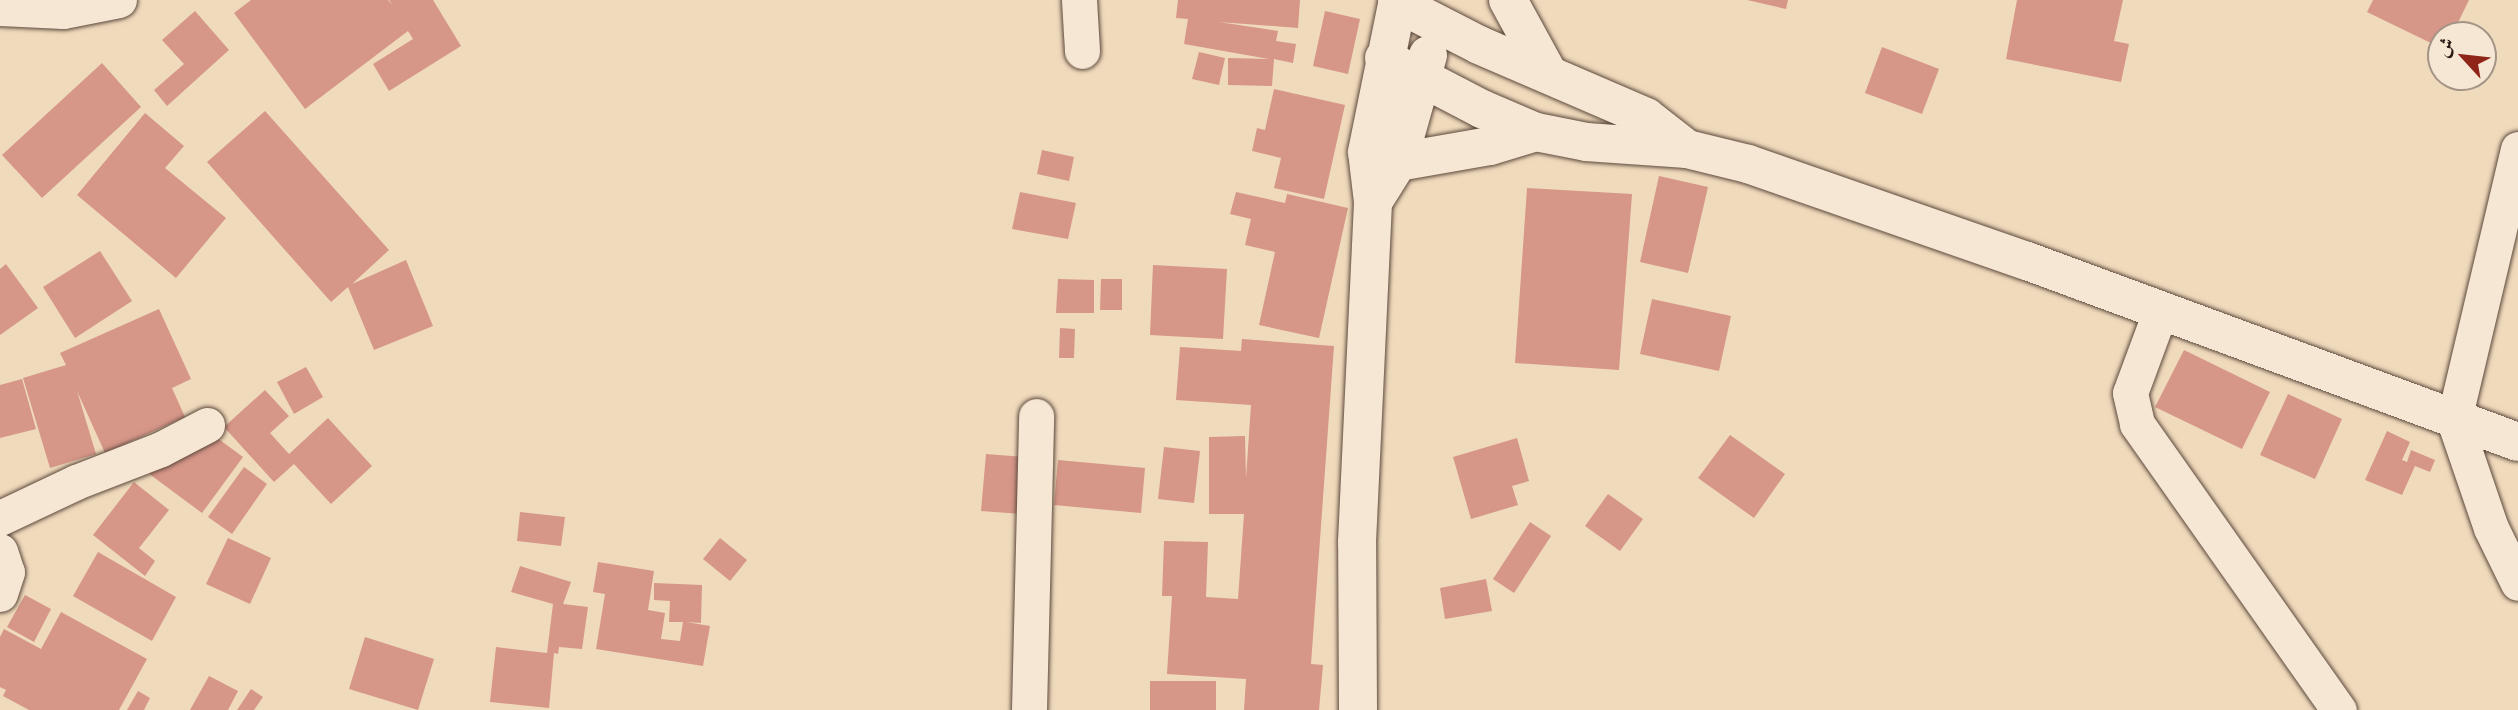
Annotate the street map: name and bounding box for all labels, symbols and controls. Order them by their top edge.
north arrow [2427,21,2497,91]
text: ش [2430,34,2460,61]

